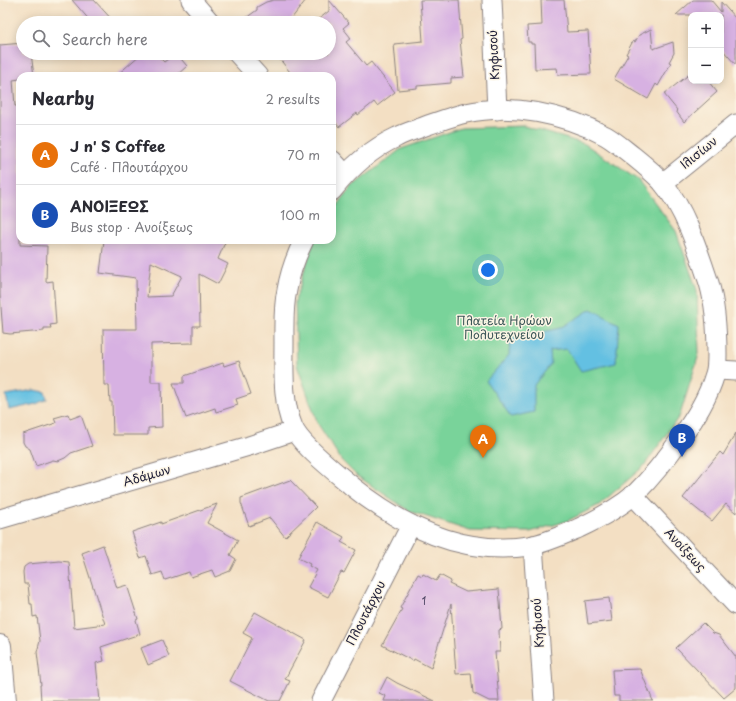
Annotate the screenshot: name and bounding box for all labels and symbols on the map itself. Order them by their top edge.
street label: Κηφισού [483,30,503,80]
street label: Ιλισίων [676,132,721,173]
your location [478,260,498,280]
park label: Πλατεία Ηρώων Πολυτεχνείου [456,311,552,343]
pin: B [669,424,695,457]
pin: A [470,425,496,458]
street label: Αδάμων [121,460,173,490]
street label: Ανοίξεως [661,523,711,575]
street label: Πλουτάρχου [341,577,389,648]
house number: 1 [422,593,426,608]
street label: Κηφισού [526,597,548,649]

